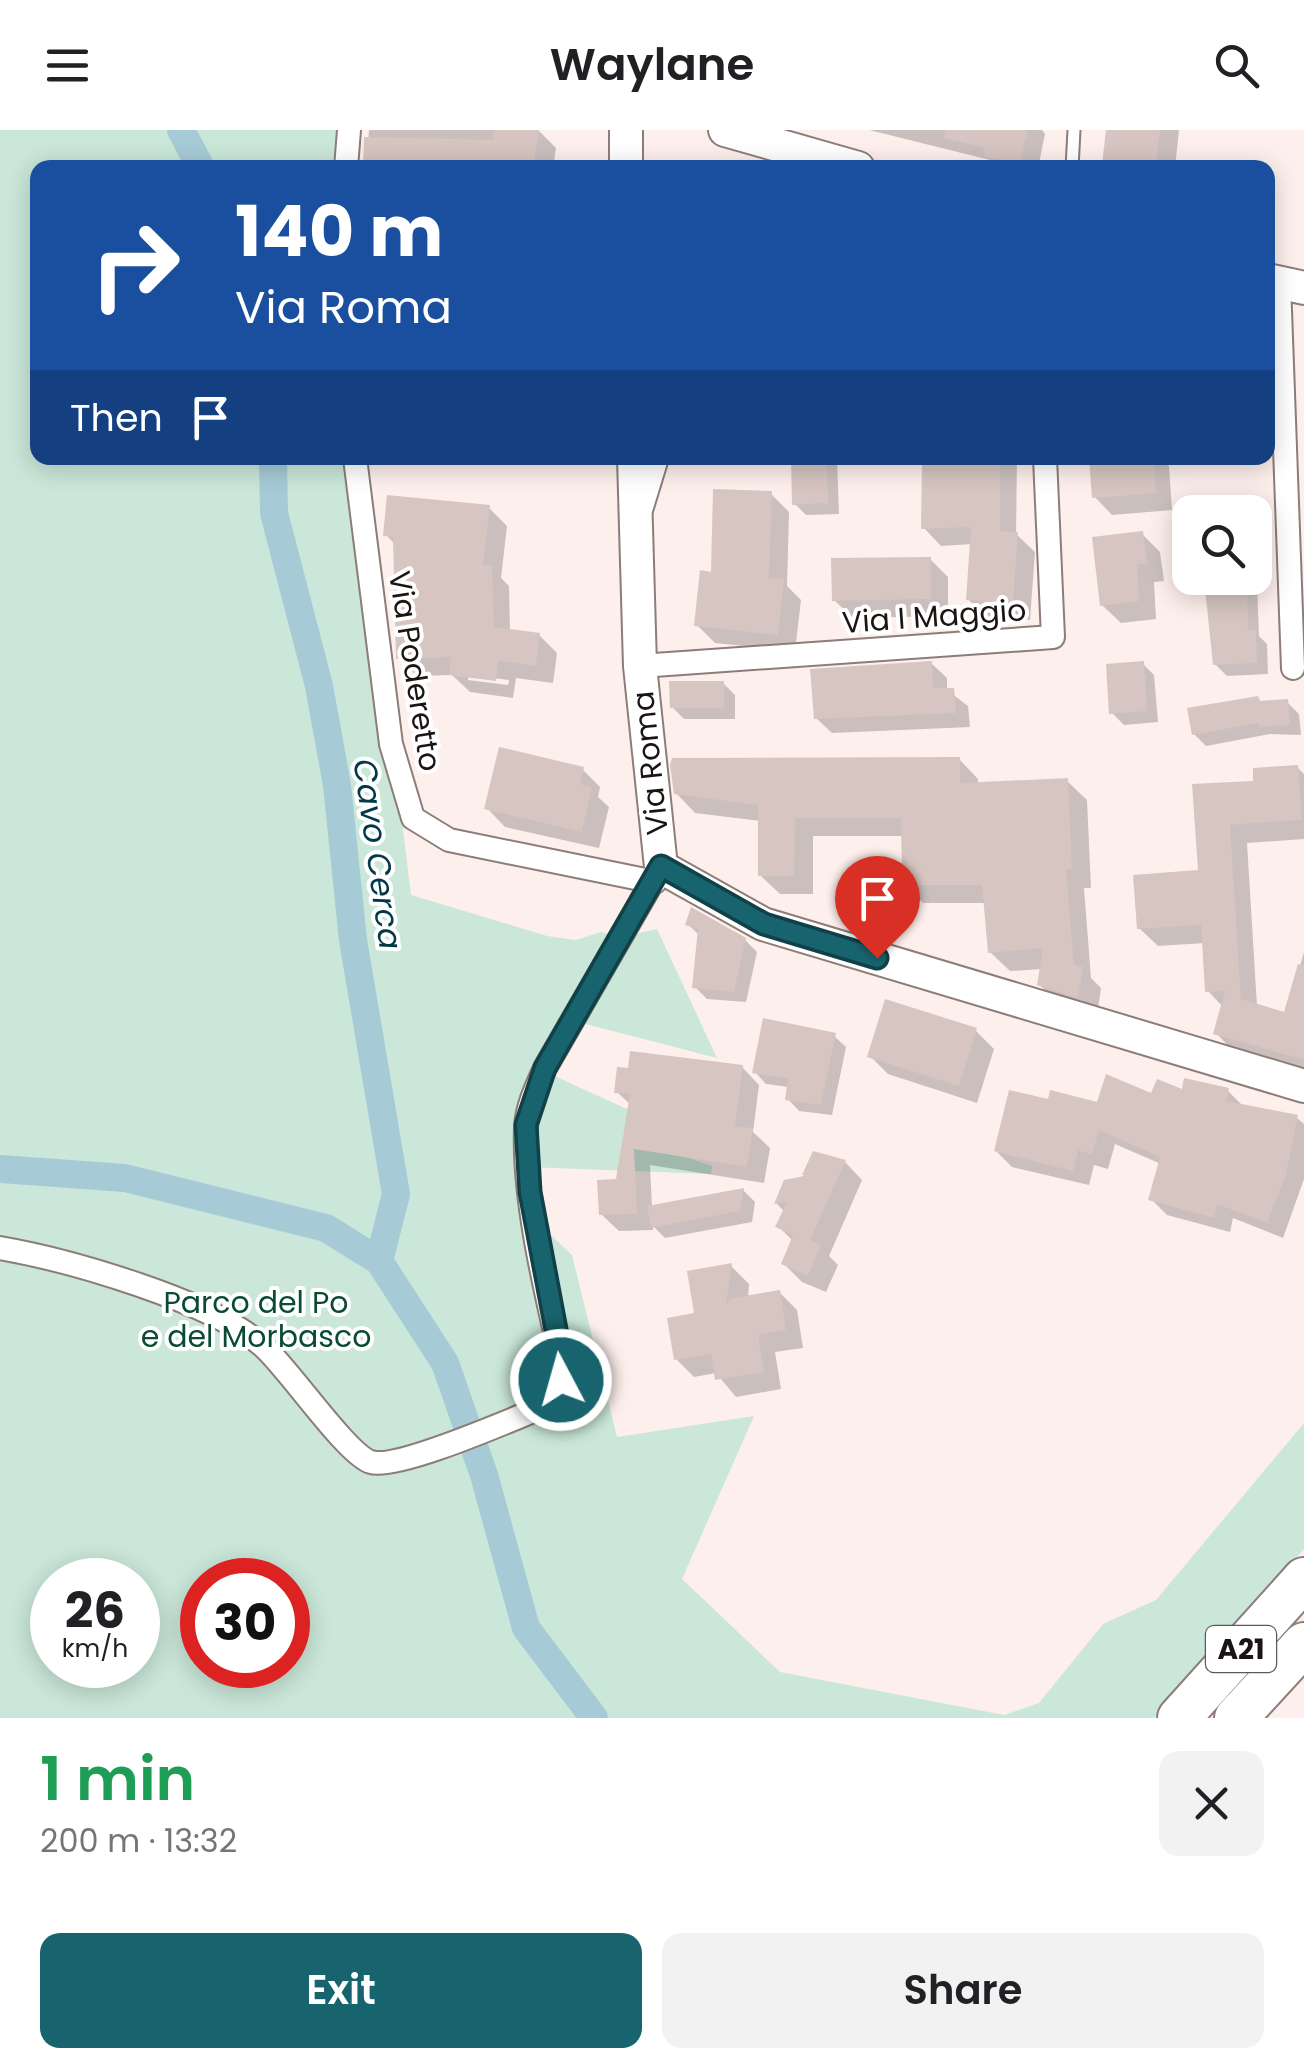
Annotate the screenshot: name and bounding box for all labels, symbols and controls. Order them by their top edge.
text: Waylane [550,33,754,96]
icon: menu [40,38,95,93]
icon: search [1209,38,1264,93]
text: 140 m [235,182,443,281]
icon: right [70,200,200,330]
text: Via Roma [235,276,452,339]
icon: arrive [183,390,238,445]
text: Then [70,391,163,444]
map controls [1172,495,1272,595]
button: search [1172,495,1272,595]
street label: Via Poderetto [378,568,452,774]
street label: Via I Maggio [840,588,1028,644]
street label: Via Roma [621,689,679,837]
water label: Cavo Cerca [342,756,414,952]
pin [835,856,920,959]
icon: arrive [850,871,905,926]
park label: Parco del Po e del Morbasco [141,1281,371,1358]
position arrow [509,1328,613,1432]
speed limit sign: 30 [180,1558,310,1688]
text: 26 [65,1575,125,1646]
road number: A21 [1206,1626,1276,1672]
text: km/h [62,1631,128,1666]
text: 1 min [40,1737,195,1821]
button: close [1159,1751,1264,1856]
text: 200 m · 13:32 [40,1818,237,1863]
button: Exit [40,1933,642,2048]
button: Share [662,1933,1264,2048]

